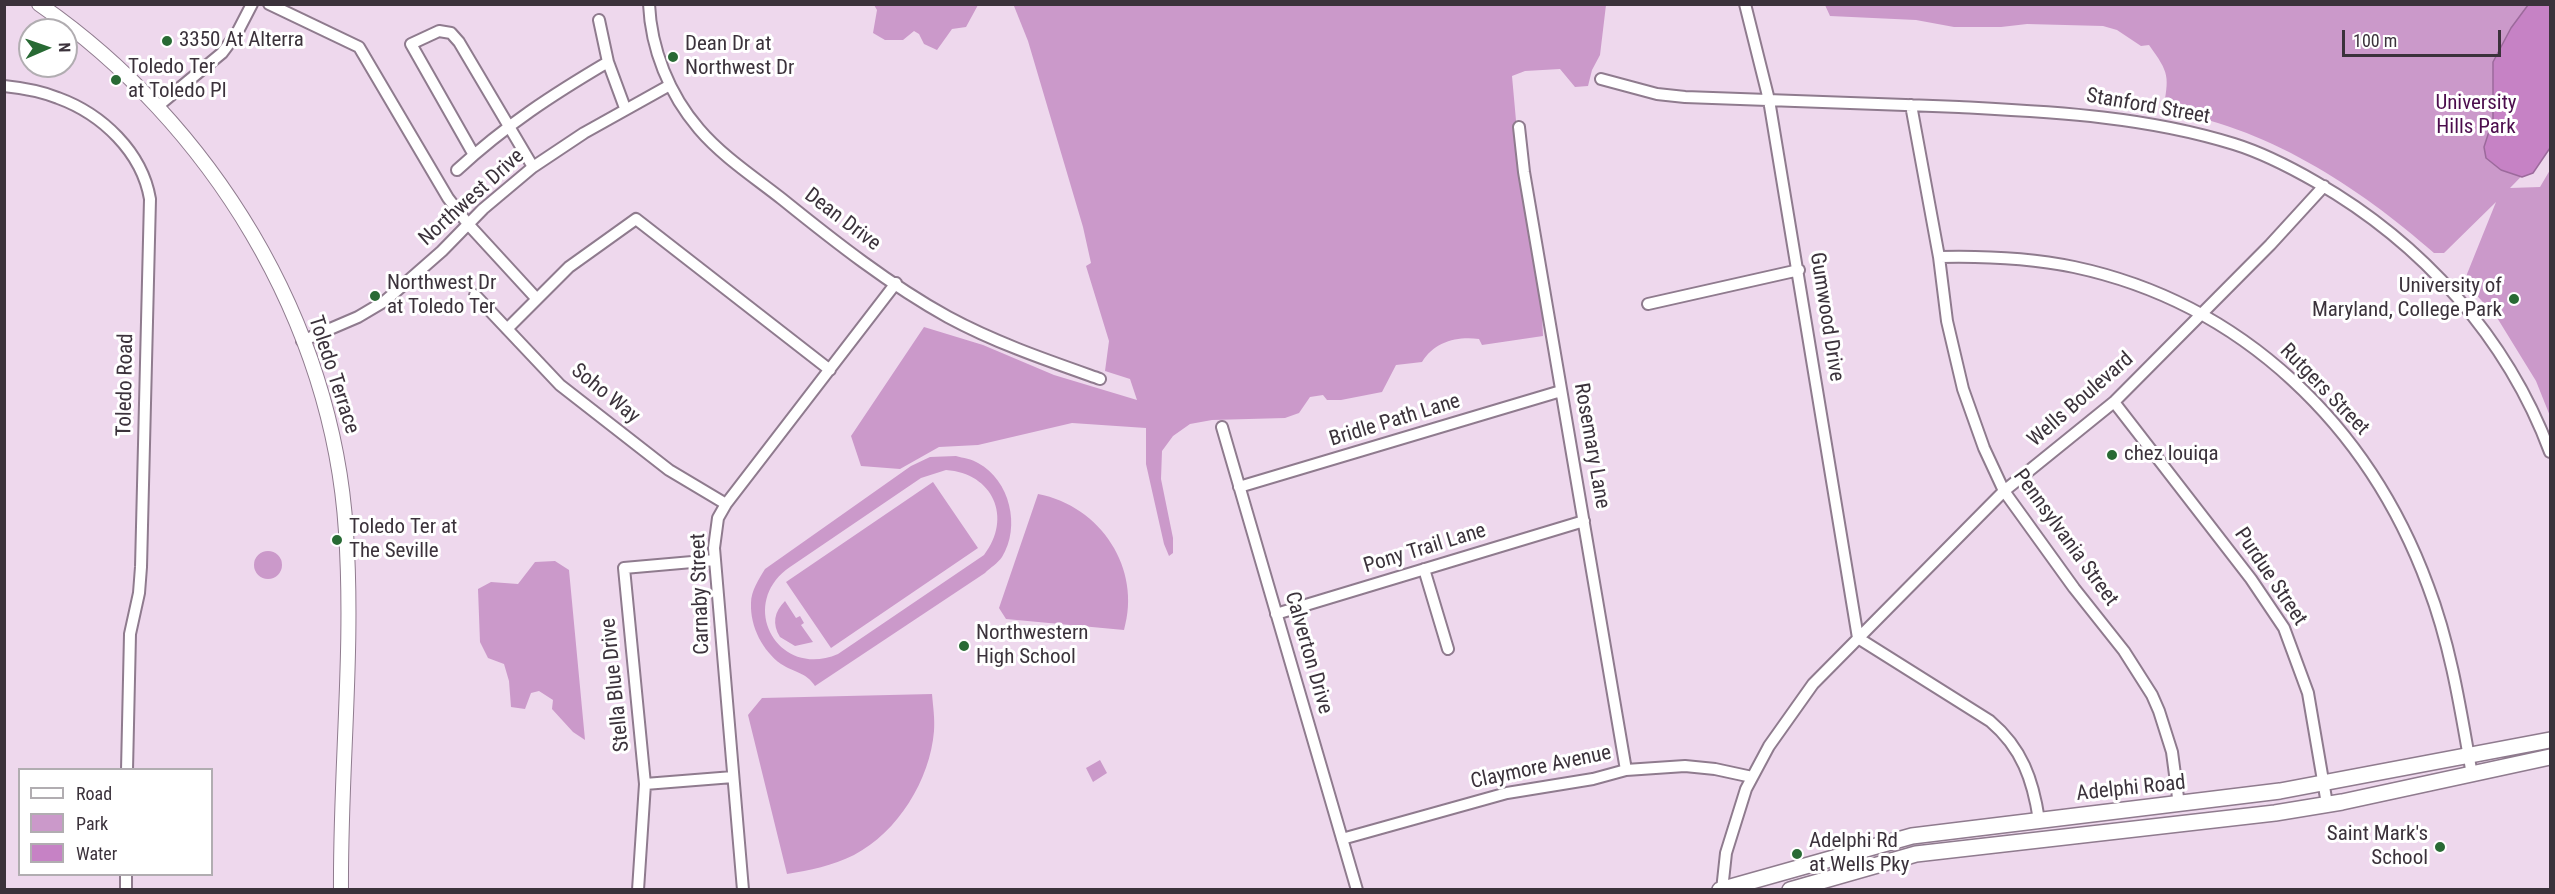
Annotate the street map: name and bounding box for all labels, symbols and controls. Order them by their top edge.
north arrow [18,18,78,78]
scale bar [2345,18,2504,56]
place label: 3350 At Alterra [179,28,304,54]
text: 100 m [2353,30,2397,51]
place label: Dean Dr at Northwest Dr [685,32,794,82]
marker: 3350 At Alterra [160,34,174,48]
text: N [55,42,74,53]
marker: Dean Dr at Northwest Dr [666,50,680,64]
place label: Toledo Ter at Toledo Pl [128,55,226,105]
marker: Toledo Ter at Toledo Pl [109,73,123,87]
street label: Stanford Street [2084,84,2212,130]
park label: University Hills Park [2435,91,2517,141]
street label: Northwest Drive [414,144,530,252]
street label: Dean Drive [799,183,885,257]
street label: Gumwood Drive [1803,251,1849,383]
place label: Northwest Dr at Toledo Ter [387,271,496,321]
place label: University of Maryland, College Park [2312,274,2502,324]
marker: Northwest Dr at Toledo Ter [368,289,382,303]
marker: University of Maryland, College Park [2507,292,2521,306]
street label: Toledo Terrace [302,313,364,437]
street label: Toledo Road [113,333,139,437]
street label: Rutgers Street [2274,339,2374,441]
street label: Wells Boulevard [2023,347,2139,453]
street label: Soho Way [566,359,644,429]
street label: Rosemary Lane [1568,381,1614,511]
street label: Bridle Path Lane [1327,389,1463,453]
place label: chez louiqa [2124,442,2219,468]
marker: chez louiqa [2105,448,2119,462]
street label: Pennsylvania Street [2007,465,2123,611]
place label: Toledo Ter at The Seville [349,515,457,565]
street label: Pony Trail Lane [1361,518,1489,580]
street label: Purdue Street [2228,523,2312,631]
marker: Toledo Ter at The Seville [330,533,344,547]
street label: Carnaby Street [686,533,716,655]
street label: Calverton Drive [1279,589,1337,717]
street label: Stella Blue Drive [596,617,636,753]
place label: Northwestern High School [976,621,1089,671]
marker: Northwestern High School [957,639,971,653]
street label: Claymore Avenue [1468,741,1614,795]
legend [18,768,213,876]
street label: Adelphi Road [2075,771,2187,807]
text: Road [76,783,112,804]
text: Park [76,813,108,834]
place label: Saint Mark's School [2327,822,2428,872]
place label: Adelphi Rd at Wells Pky [1809,829,1909,879]
marker: Saint Mark's School [2433,840,2447,854]
text: Water [76,843,117,864]
marker: Adelphi Rd at Wells Pky [1790,847,1804,861]

